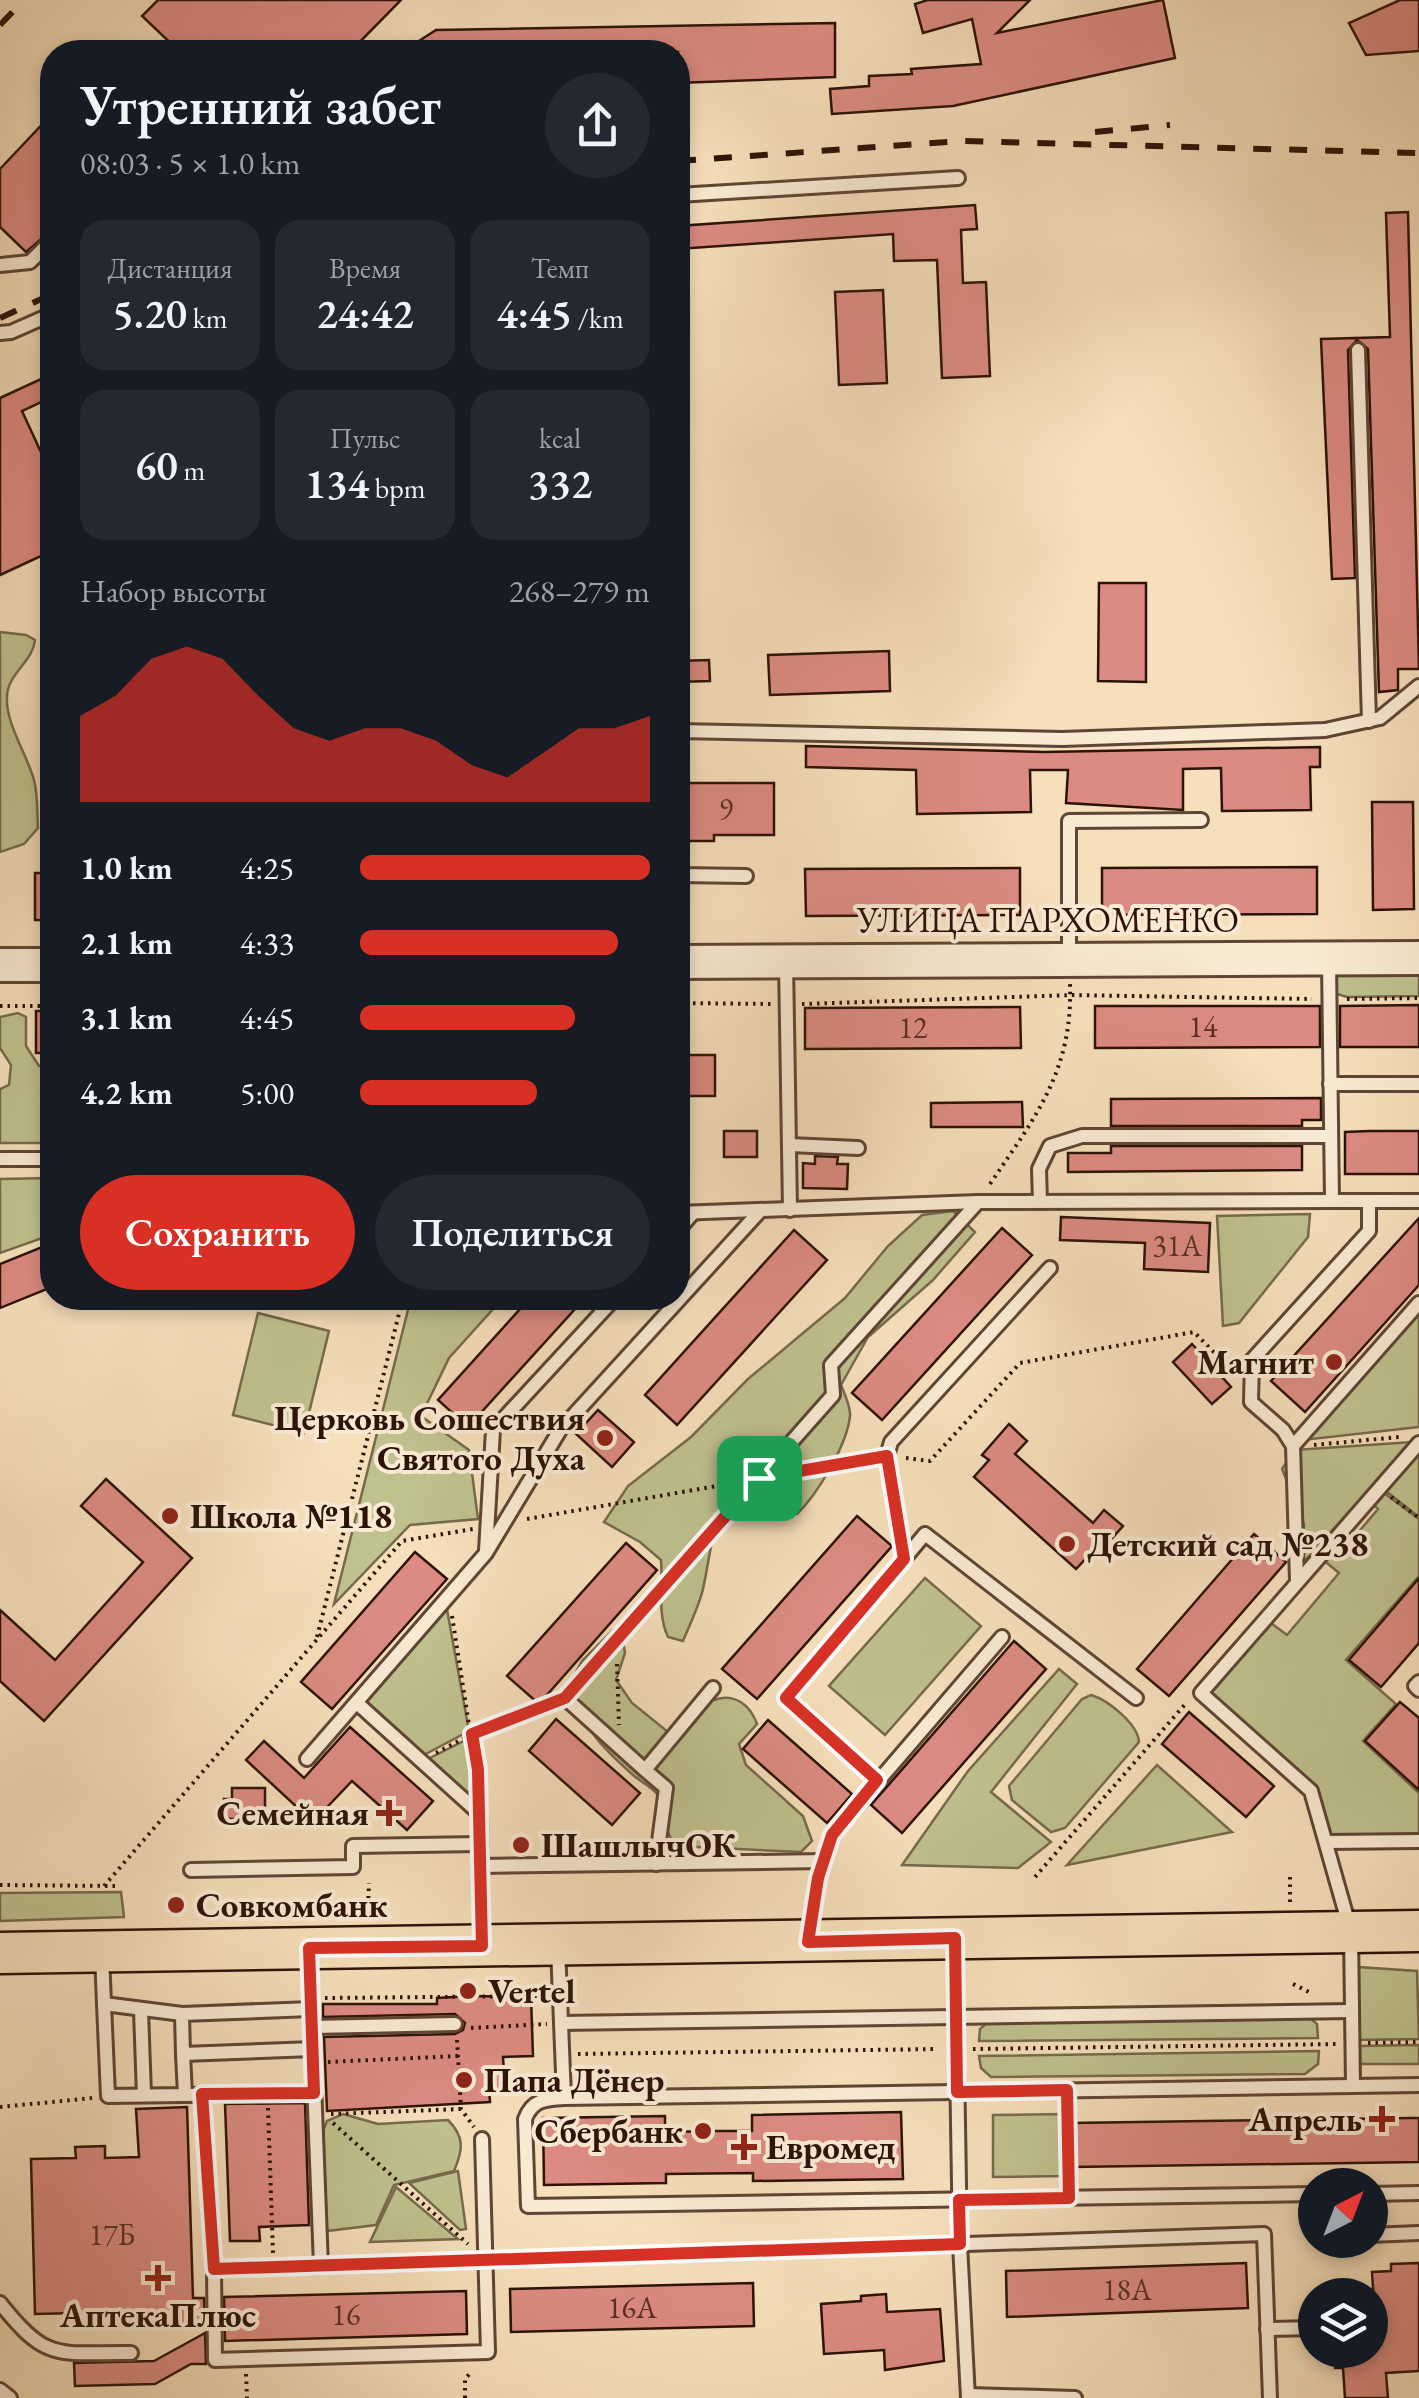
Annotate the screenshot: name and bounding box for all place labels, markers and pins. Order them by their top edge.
place label: Магнит [1197,1339,1314,1384]
marker: Магнит [1323,1351,1345,1373]
place label: Церковь Сошествия Святого Духа [274,1395,586,1480]
marker: Церковь Сошествия Святого Духа [594,1427,616,1449]
pin [717,1436,802,1521]
place label: Школа №118 [190,1493,392,1538]
marker: Школа №118 [159,1505,181,1527]
place label: Детский сад №238 [1087,1521,1369,1566]
marker: Детский сад №238 [1056,1533,1078,1555]
place label: Семейная [217,1790,369,1835]
marker: Семейная [378,1802,400,1824]
place label: ШашлычОК [541,1822,738,1867]
marker: ШашлычОК [510,1834,532,1856]
place label: Совкомбанк [196,1882,388,1927]
marker: Совкомбанк [165,1894,187,1916]
place label: Vertel [488,1968,575,2013]
marker: Vertel [457,1980,479,2002]
place label: Папа Дёнер [484,2057,664,2102]
marker: Папа Дёнер [453,2069,475,2091]
place label: Апрель [1247,2096,1362,2141]
place label: Сбербанк [534,2108,684,2153]
marker: Апрель [1371,2108,1393,2130]
marker: Сбербанк [692,2120,714,2142]
place label: Евромед [766,2124,896,2169]
marker: Евромед [731,2134,757,2160]
marker: АптекаПлюс [147,2267,169,2289]
place label: АптекаПлюс [59,2292,256,2337]

